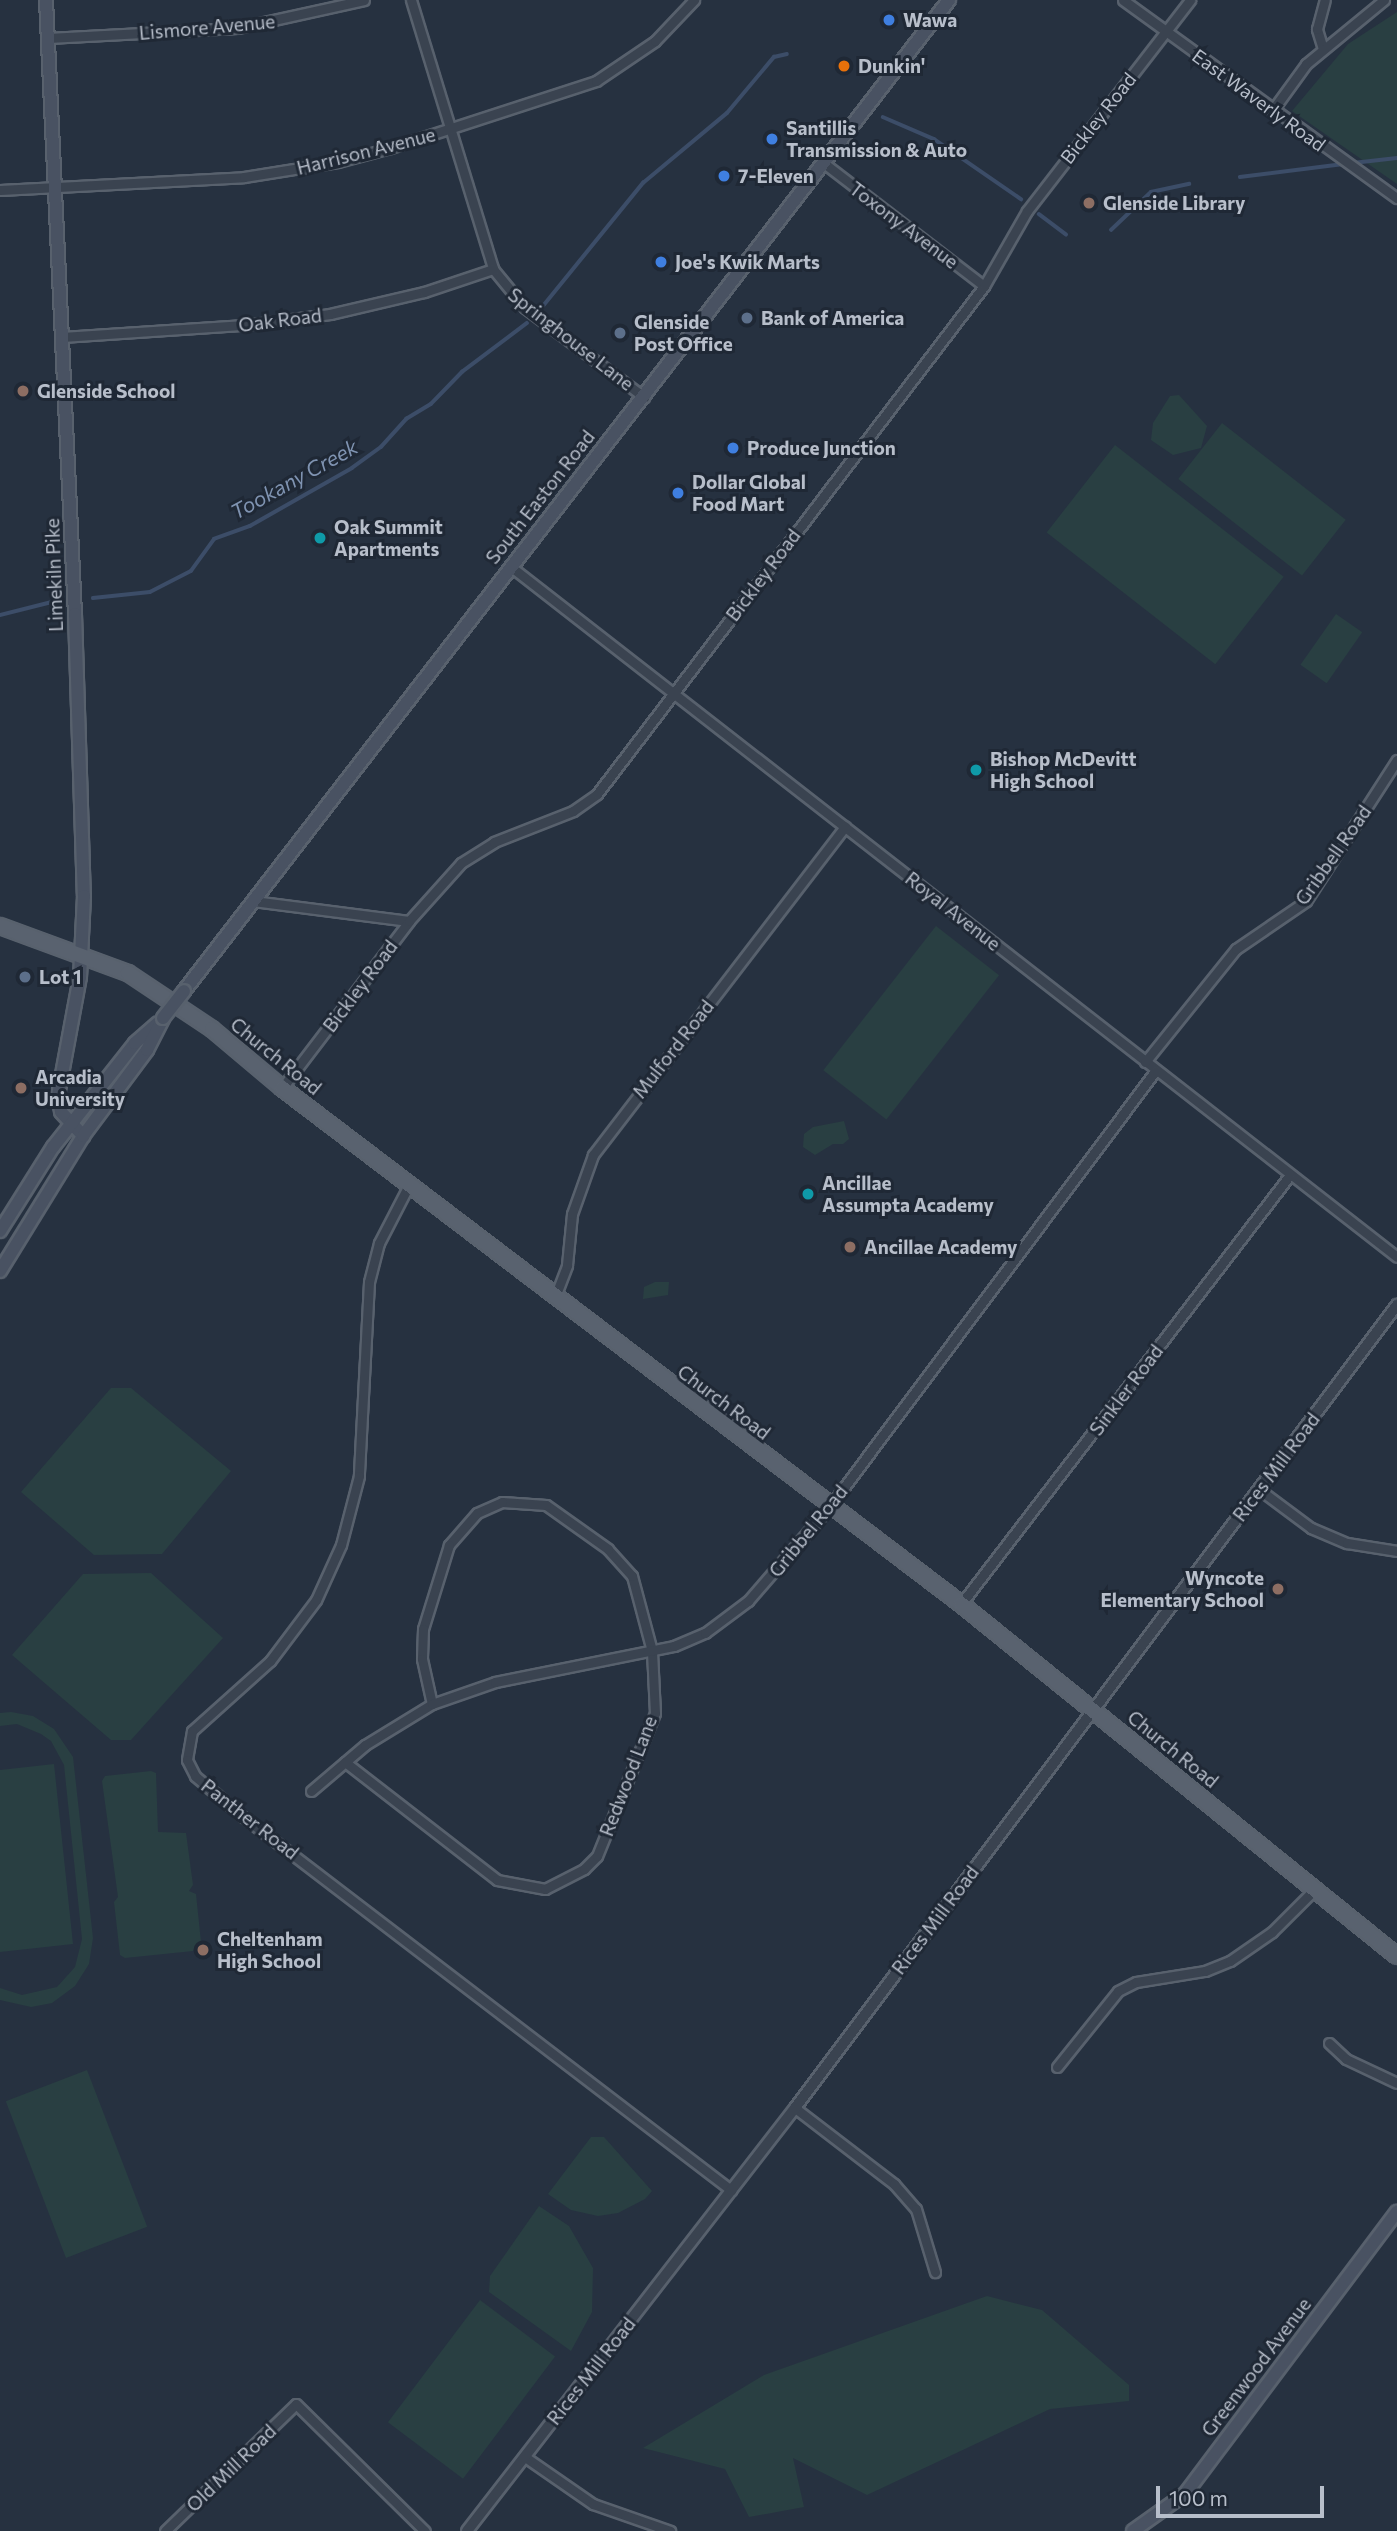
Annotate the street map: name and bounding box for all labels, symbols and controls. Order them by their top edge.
place label: Wawa [903,9,957,31]
street label: Lismore Avenue [138,10,276,44]
marker: Wawa [881,12,897,28]
street label: East Waverly Road [1188,44,1330,156]
place label: Dunkin' [858,55,925,77]
marker: Dunkin' [836,58,852,74]
street label: Bickley Road [1055,68,1141,168]
place label: Santillis Transmission & Auto [786,117,967,161]
street label: Harrison Avenue [294,123,438,179]
marker: Santillis Transmission & Auto [764,131,780,147]
place label: 7-Eleven [738,165,814,187]
marker: 7-Eleven [716,168,732,184]
street label: Toxony Avenue [845,177,963,273]
place label: Glenside Library [1103,192,1245,214]
marker: Glenside Library [1081,195,1097,211]
place label: Joe's Kwik Marts [675,251,820,273]
marker: Joe's Kwik Marts [653,254,669,270]
street label: Springhouse Lane [504,283,638,395]
street label: Oak Road [237,304,323,336]
place label: Bank of America [761,307,904,329]
marker: Bank of America [739,310,755,326]
place label: Glenside Post Office [634,311,733,355]
marker: Glenside Post Office [612,325,628,341]
place label: Glenside School [37,380,175,402]
marker: Glenside School [15,383,31,399]
street label: South Easton Road [481,426,599,568]
water label: Tookany Creek [226,434,362,524]
place label: Produce Junction [747,437,896,459]
marker: Produce Junction [725,440,741,456]
place label: Dollar Global Food Mart [692,471,806,515]
marker: Dollar Global Food Mart [670,485,686,501]
place label: Oak Summit Apartments [334,516,443,560]
street label: Limekiln Pike [41,518,67,632]
street label: Bickley Road [721,524,805,626]
marker: Oak Summit Apartments [312,530,328,546]
place label: Bishop McDevitt High School [990,748,1137,792]
marker: Bishop McDevitt High School [968,762,984,778]
street label: Gribbell Road [1290,801,1376,909]
street label: Royal Avenue [901,867,1005,955]
street label: Bickley Road [318,935,402,1037]
place label: Lot 1 [39,966,82,988]
marker: Lot 1 [17,969,33,985]
street label: Mulford Road [628,995,718,1103]
street label: Church Road [226,1013,326,1099]
place label: Arcadia University [35,1066,125,1110]
marker: Arcadia University [13,1080,29,1096]
place label: Ancillae Assumpta Academy [822,1172,994,1216]
marker: Ancillae Assumpta Academy [800,1186,816,1202]
place label: Ancillae Academy [864,1236,1017,1258]
marker: Ancillae Academy [842,1239,858,1255]
street label: Sinkler Road [1085,1340,1167,1440]
street label: Church Road [673,1360,775,1444]
street label: Rices Mill Road [1228,1408,1324,1526]
street label: Gribbel Road [764,1480,852,1582]
place label: Wyncote Elementary School [1100,1567,1264,1611]
marker: Wyncote Elementary School [1270,1581,1286,1597]
street label: Church Road [1123,1706,1223,1792]
street label: Redwood Lane [595,1713,661,1839]
street label: Panther Road [197,1774,303,1864]
street label: Rices Mill Road [887,1861,983,1979]
place label: Cheltenham High School [217,1928,323,1972]
marker: Cheltenham High School [195,1942,211,1958]
street label: Greenwood Avenue [1197,2293,1315,2441]
street label: Rices Mill Road [542,2313,640,2429]
street label: Old Mill Road [181,2420,281,2516]
scale bar [1159,2472,1327,2516]
text: 100 m [1169,2485,1228,2510]

